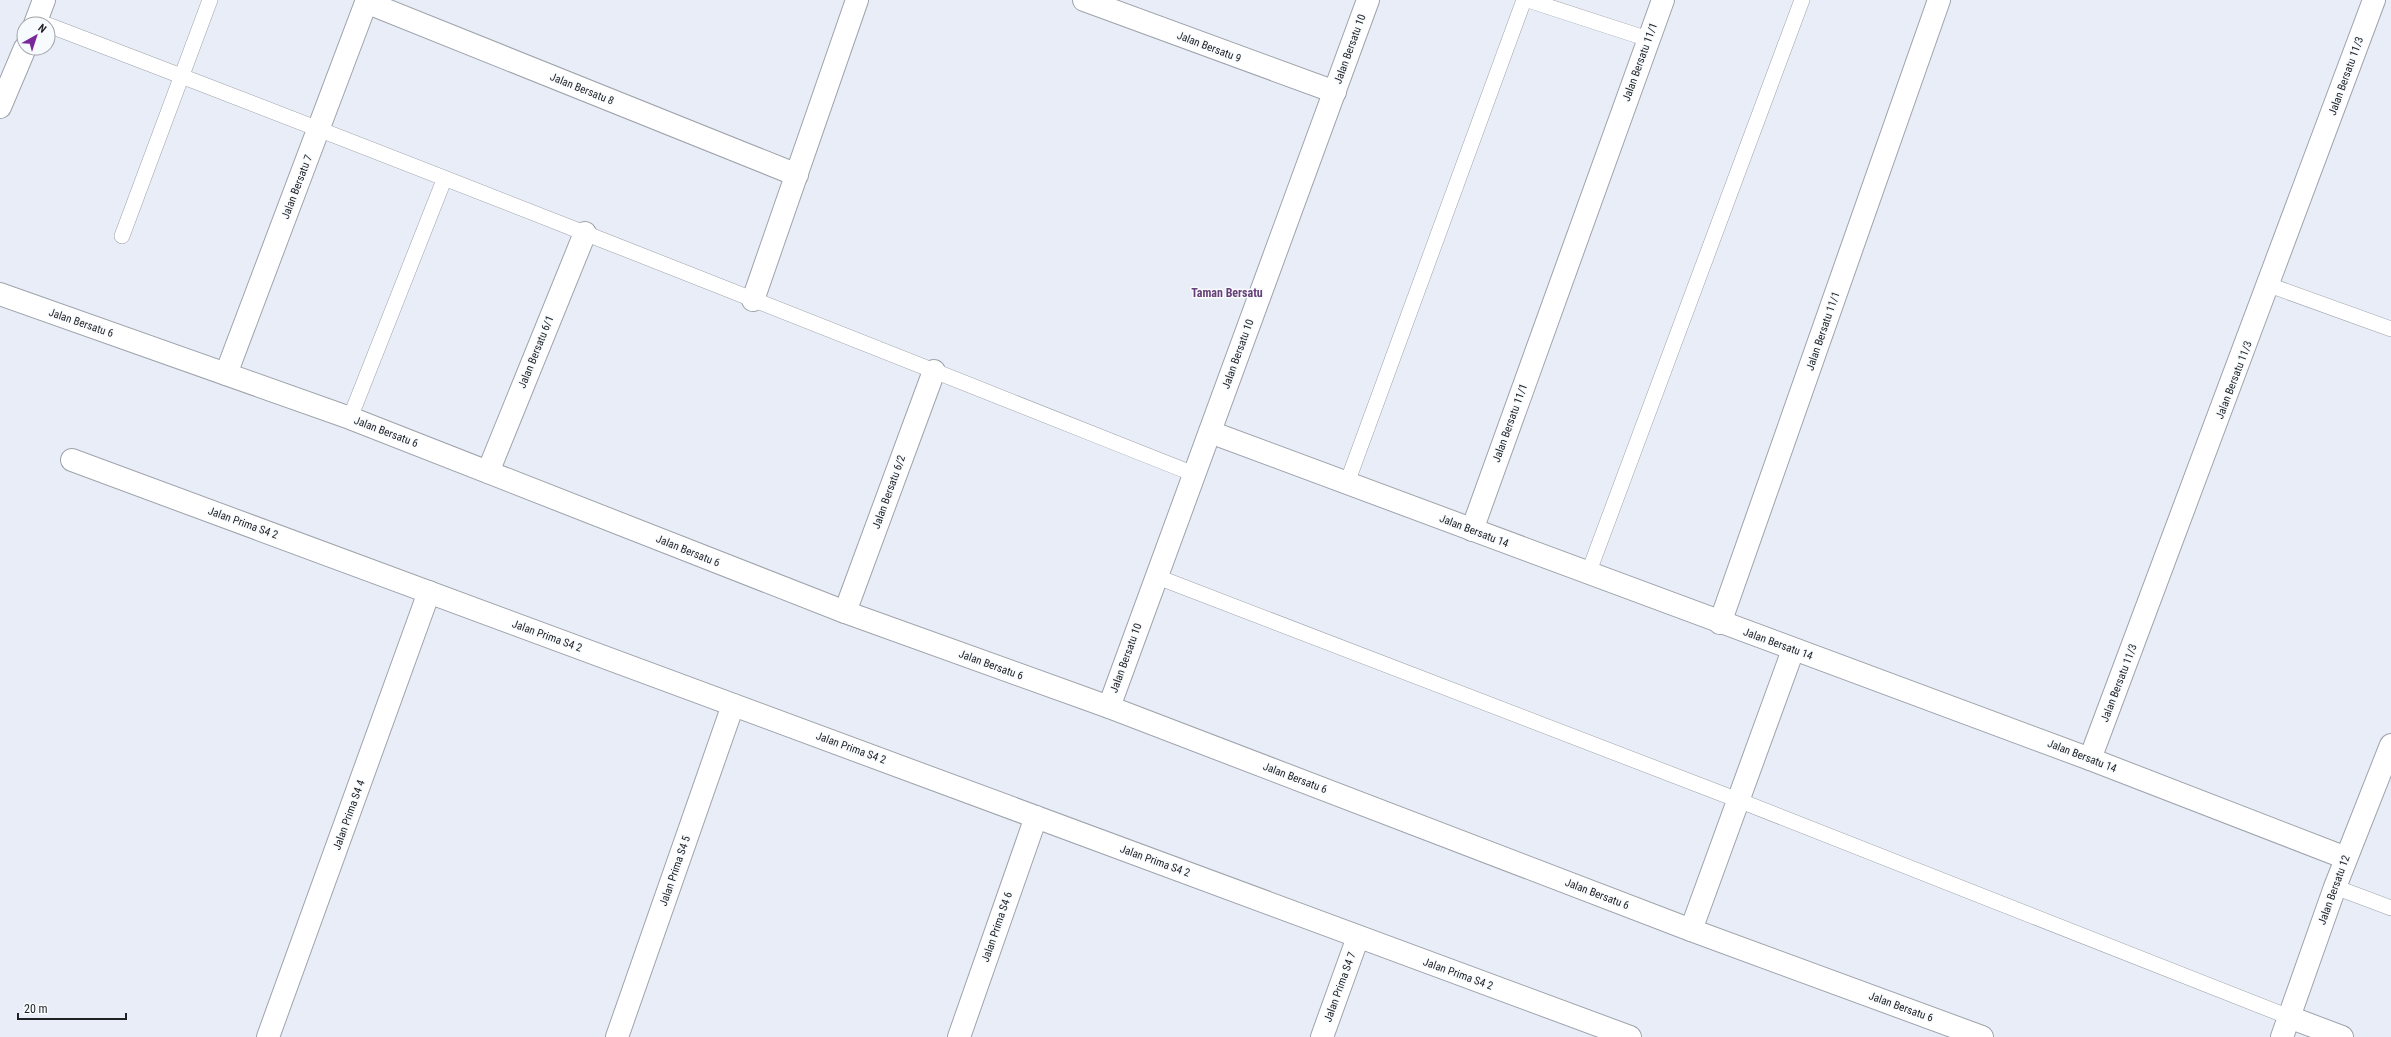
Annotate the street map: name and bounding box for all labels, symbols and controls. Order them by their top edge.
street label: Jalan Bersatu 10 [1331,12,1369,86]
north arrow [16,16,56,56]
text: N [35,21,49,36]
street label: Jalan Bersatu 11/1 [1620,21,1660,103]
street label: Jalan Bersatu 9 [1175,29,1243,65]
street label: Jalan Bersatu 11/3 [2326,35,2366,117]
street label: Jalan Bersatu 8 [548,70,616,108]
street label: Jalan Bersatu 7 [279,153,315,221]
district label: Taman Bersatu [1191,286,1263,300]
street label: Jalan Bersatu 11/1 [1803,290,1843,372]
street label: Jalan Bersatu 6 [47,306,115,340]
street label: Jalan Bersatu 6/1 [516,314,556,390]
street label: Jalan Bersatu 10 [1219,317,1257,391]
street label: Jalan Bersatu 11/3 [2213,339,2255,421]
street label: Jalan Bersatu 11/1 [1490,382,1530,464]
street label: Jalan Bersatu 6 [352,414,420,450]
street label: Jalan Bersatu 6/2 [870,454,908,530]
street label: Jalan Prima S4 2 [206,504,280,542]
street label: Jalan Bersatu 14 [1438,512,1511,550]
street label: Jalan Bersatu 6 [654,532,722,570]
street label: Jalan Prima S4 2 [510,617,584,655]
street label: Jalan Bersatu 10 [1107,621,1145,695]
street label: Jalan Bersatu 14 [1741,625,1815,663]
street label: Jalan Bersatu 11/3 [2098,642,2140,724]
street label: Jalan Bersatu 6 [957,647,1025,683]
street label: Jalan Prima S4 2 [814,729,888,767]
street label: Jalan Bersatu 14 [2046,737,2119,775]
street label: Jalan Bersatu 6 [1261,760,1329,796]
street label: Jalan Prima S4 4 [330,778,368,852]
street label: Jalan Prima S4 5 [657,834,693,908]
street label: Jalan Prima S4 2 [1118,842,1192,880]
street label: Jalan Bersatu 12 [2315,853,2353,927]
street label: Jalan Bersatu 6 [1563,876,1631,912]
street label: Jalan Prima S4 6 [979,890,1015,964]
street label: Jalan Prima S4 7 [1321,950,1359,1024]
street label: Jalan Prima S4 2 [1421,955,1495,993]
street label: Jalan Bersatu 6 [1867,989,1935,1025]
scale bar [18,995,126,1021]
text: 20 m [24,1002,48,1016]

